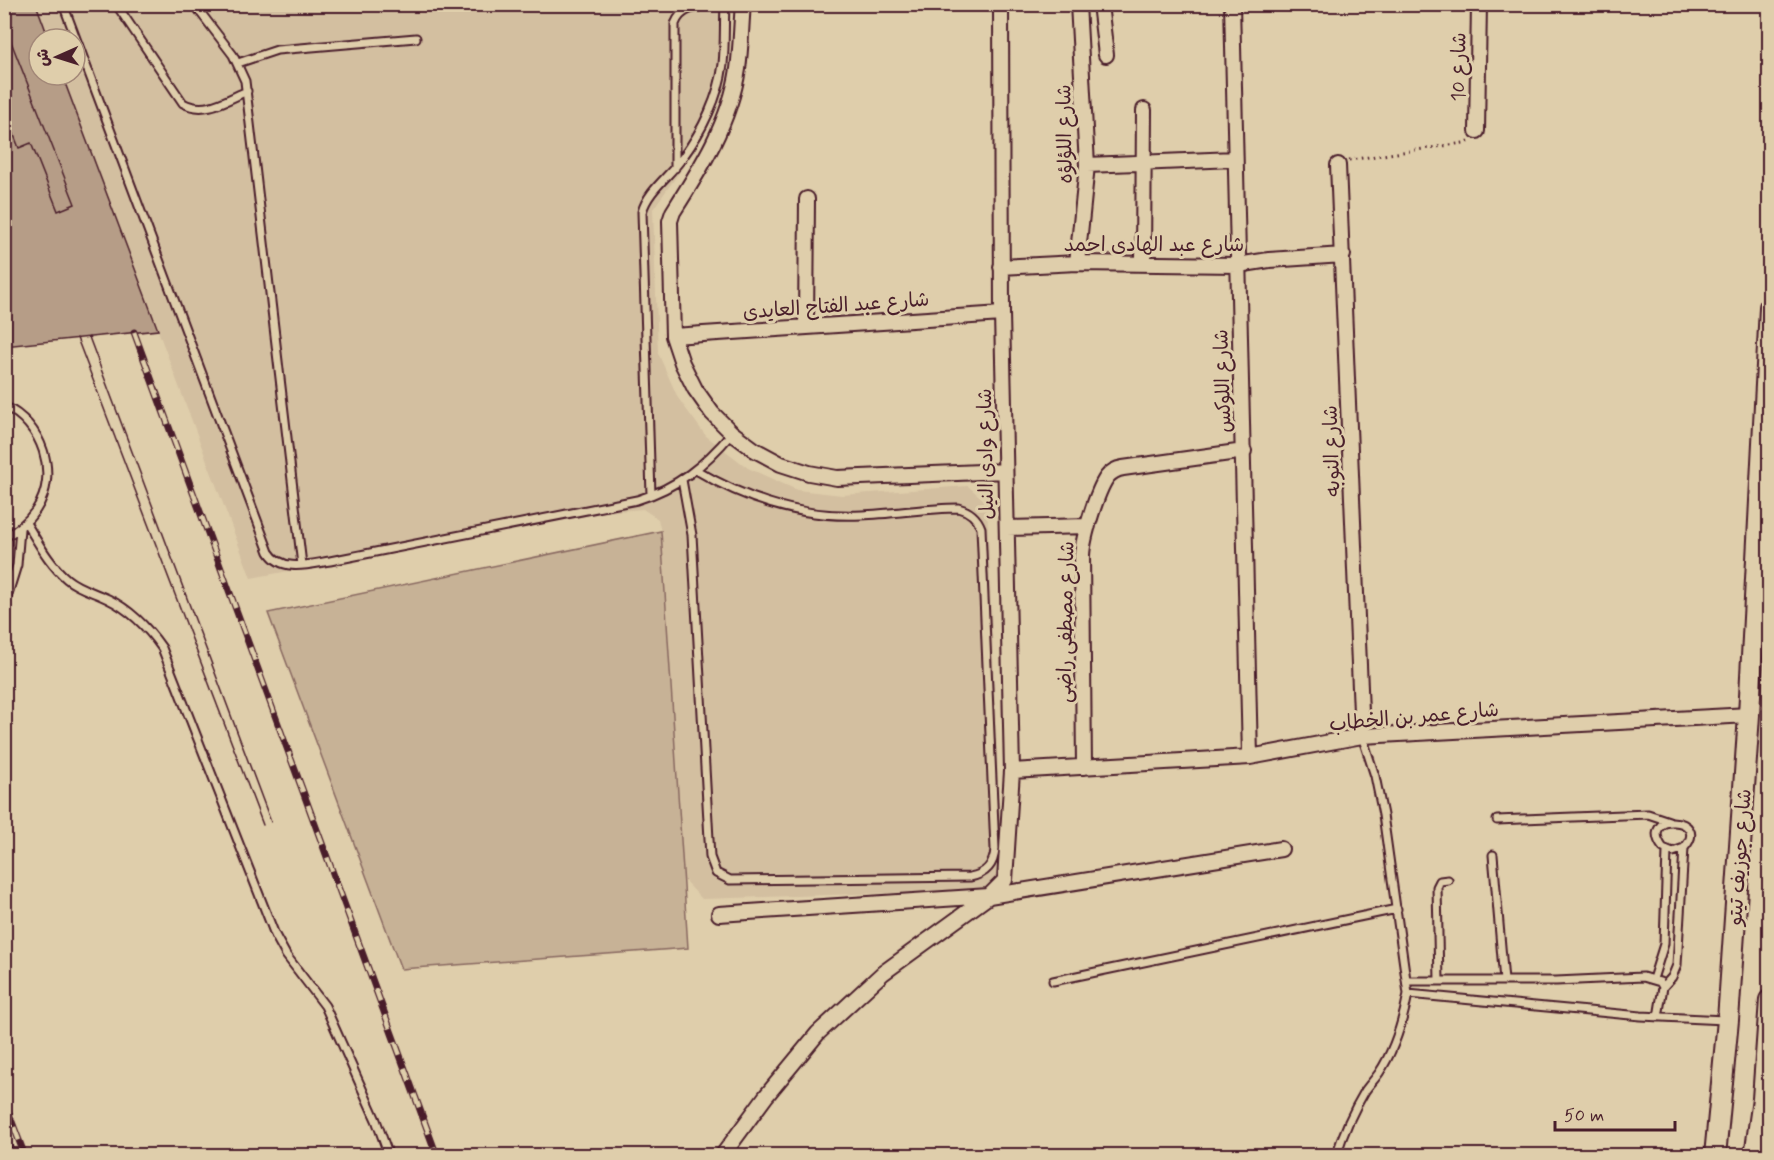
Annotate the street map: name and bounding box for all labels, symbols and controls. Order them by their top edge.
north arrow [27,27,87,87]
street label: شارع 10 [1445,32,1474,102]
text: ش [33,48,54,67]
street label: شارع اللؤلؤه [1051,84,1080,184]
street label: شارع عبد الهادى احمد [1064,232,1244,259]
street label: شارع عبد الفتاح العايدى [742,287,930,326]
street label: شارع اللوكس [1208,329,1239,433]
street label: شارع وادى النيل [972,388,1001,520]
street label: شارع النوبه [1317,405,1348,497]
street label: شارع مصطفى راضى [1052,541,1081,703]
street label: شارع عمر بن الخطاب [1328,697,1500,738]
street label: شارع جوزيف تيتو [1722,788,1759,928]
scale bar [1555,1094,1675,1132]
text: 50 m [1564,1104,1604,1128]

